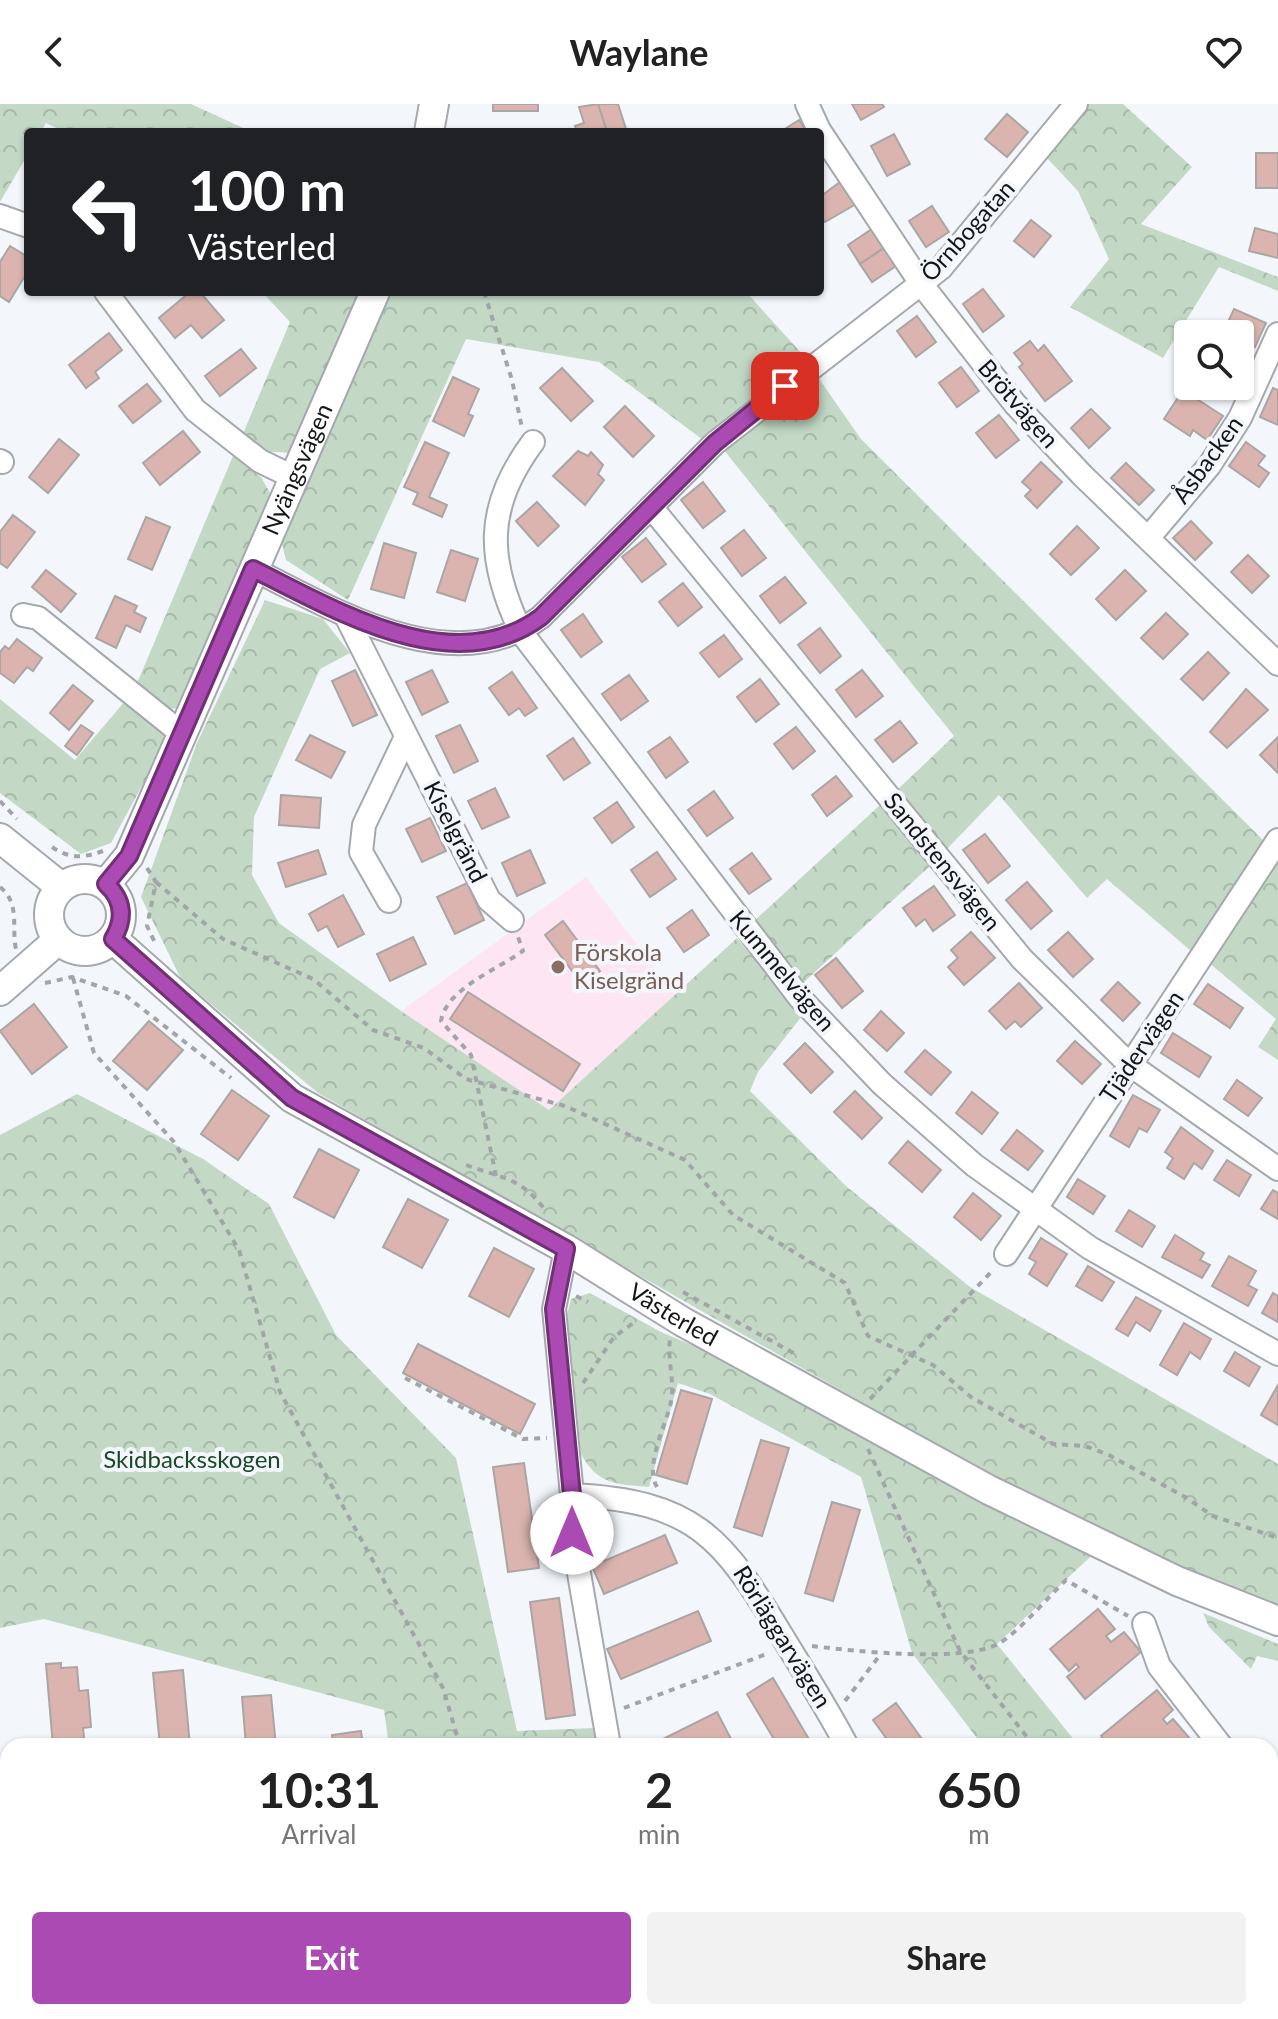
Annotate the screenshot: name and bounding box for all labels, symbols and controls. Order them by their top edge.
icon: back [32,30,76,74]
text: Waylane [569,30,709,74]
icon: heart [1202,30,1246,74]
text: 100 m [188,156,346,223]
icon: left [56,160,160,264]
street label: Örnbogatan [914,173,1020,287]
text: Västerled [188,224,336,268]
map controls [1174,320,1254,400]
button: search [1174,320,1254,400]
pin [751,352,819,420]
street label: Brötvägen [973,353,1065,453]
icon: arrive [763,364,807,408]
street label: Nyängsvägen [255,399,338,539]
street label: Åsbacken [1165,410,1248,509]
street label: Kiselgränd [418,776,494,887]
street label: Sandstensvägen [879,786,1008,936]
street label: Kummelvägen [724,904,842,1036]
place label: Förskola Kiselgränd [574,937,684,994]
marker: Förskola Kiselgränd [549,958,567,976]
street label: Tjädervägen [1093,985,1189,1108]
street label: Västerled [624,1276,723,1351]
park label: Skidbacksskogen [103,1444,281,1473]
position arrow [530,1491,614,1575]
street label: Rörläggarvägen [728,1560,839,1713]
text: 10:31 [257,1761,381,1818]
text: 2 [645,1761,673,1818]
text: 650 [937,1761,1021,1818]
text: Arrival [282,1818,356,1850]
text: min [638,1818,680,1850]
text: m [968,1818,990,1850]
button: Exit [32,1912,631,2004]
button: Share [647,1912,1246,2004]

